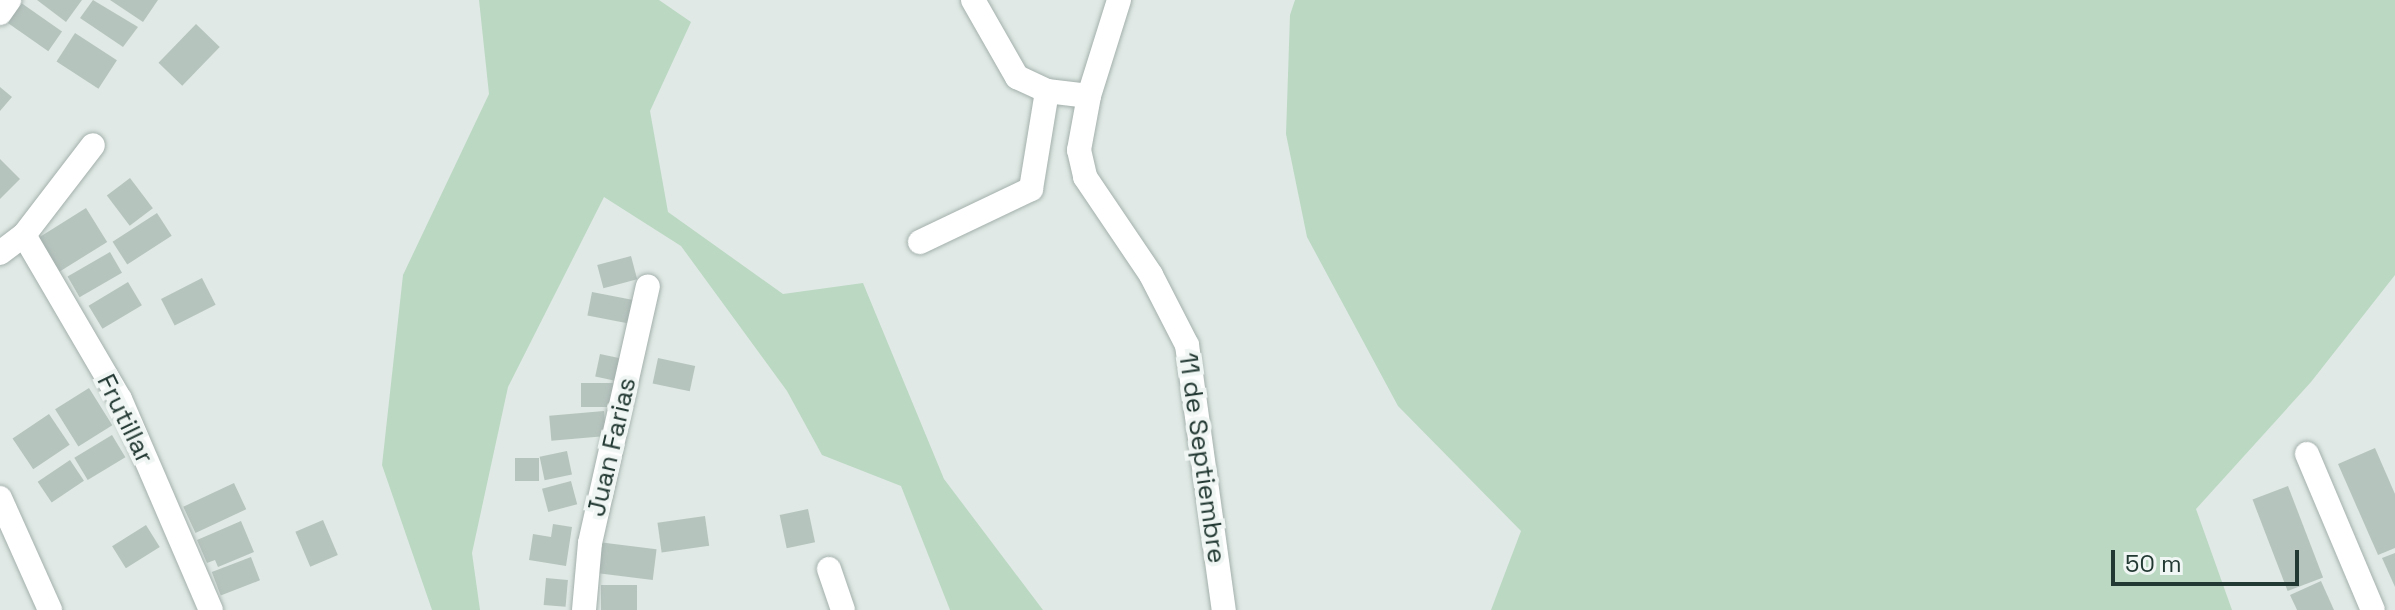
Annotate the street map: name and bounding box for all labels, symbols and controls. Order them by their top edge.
street label: 11 de Septiembre [1172,351,1232,565]
street label: Frutillar [90,369,160,469]
street label: Juan Farias [581,374,643,520]
scale bar [2115,534,2303,584]
text: 50 m [2125,548,2182,579]

